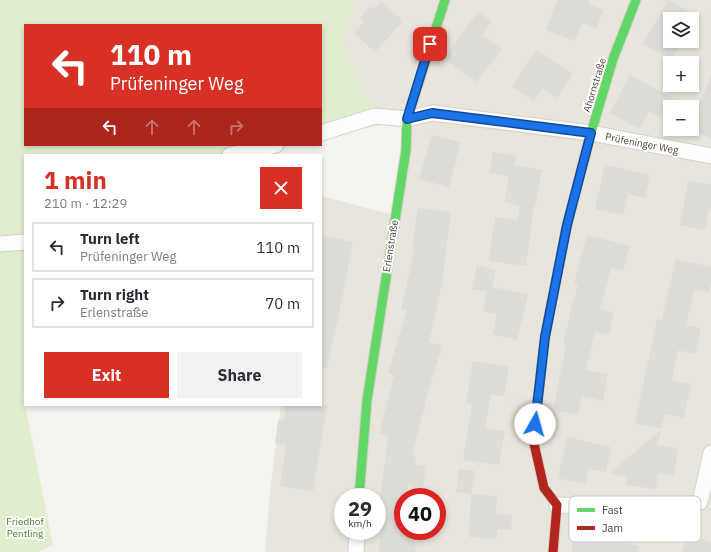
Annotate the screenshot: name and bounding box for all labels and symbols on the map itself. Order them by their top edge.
pin [413,27,447,61]
street label: Ahornstraße [580,56,609,114]
street label: Prüfeninger Weg [604,130,680,157]
street label: Erlenstraße [380,219,401,273]
position arrow [514,403,556,445]
speed limit sign: 40 [394,488,446,540]
legend [569,496,701,542]
text: Fast [602,503,623,517]
park label: Friedhof Pentling [6,515,44,540]
text: Jam [602,521,623,535]

